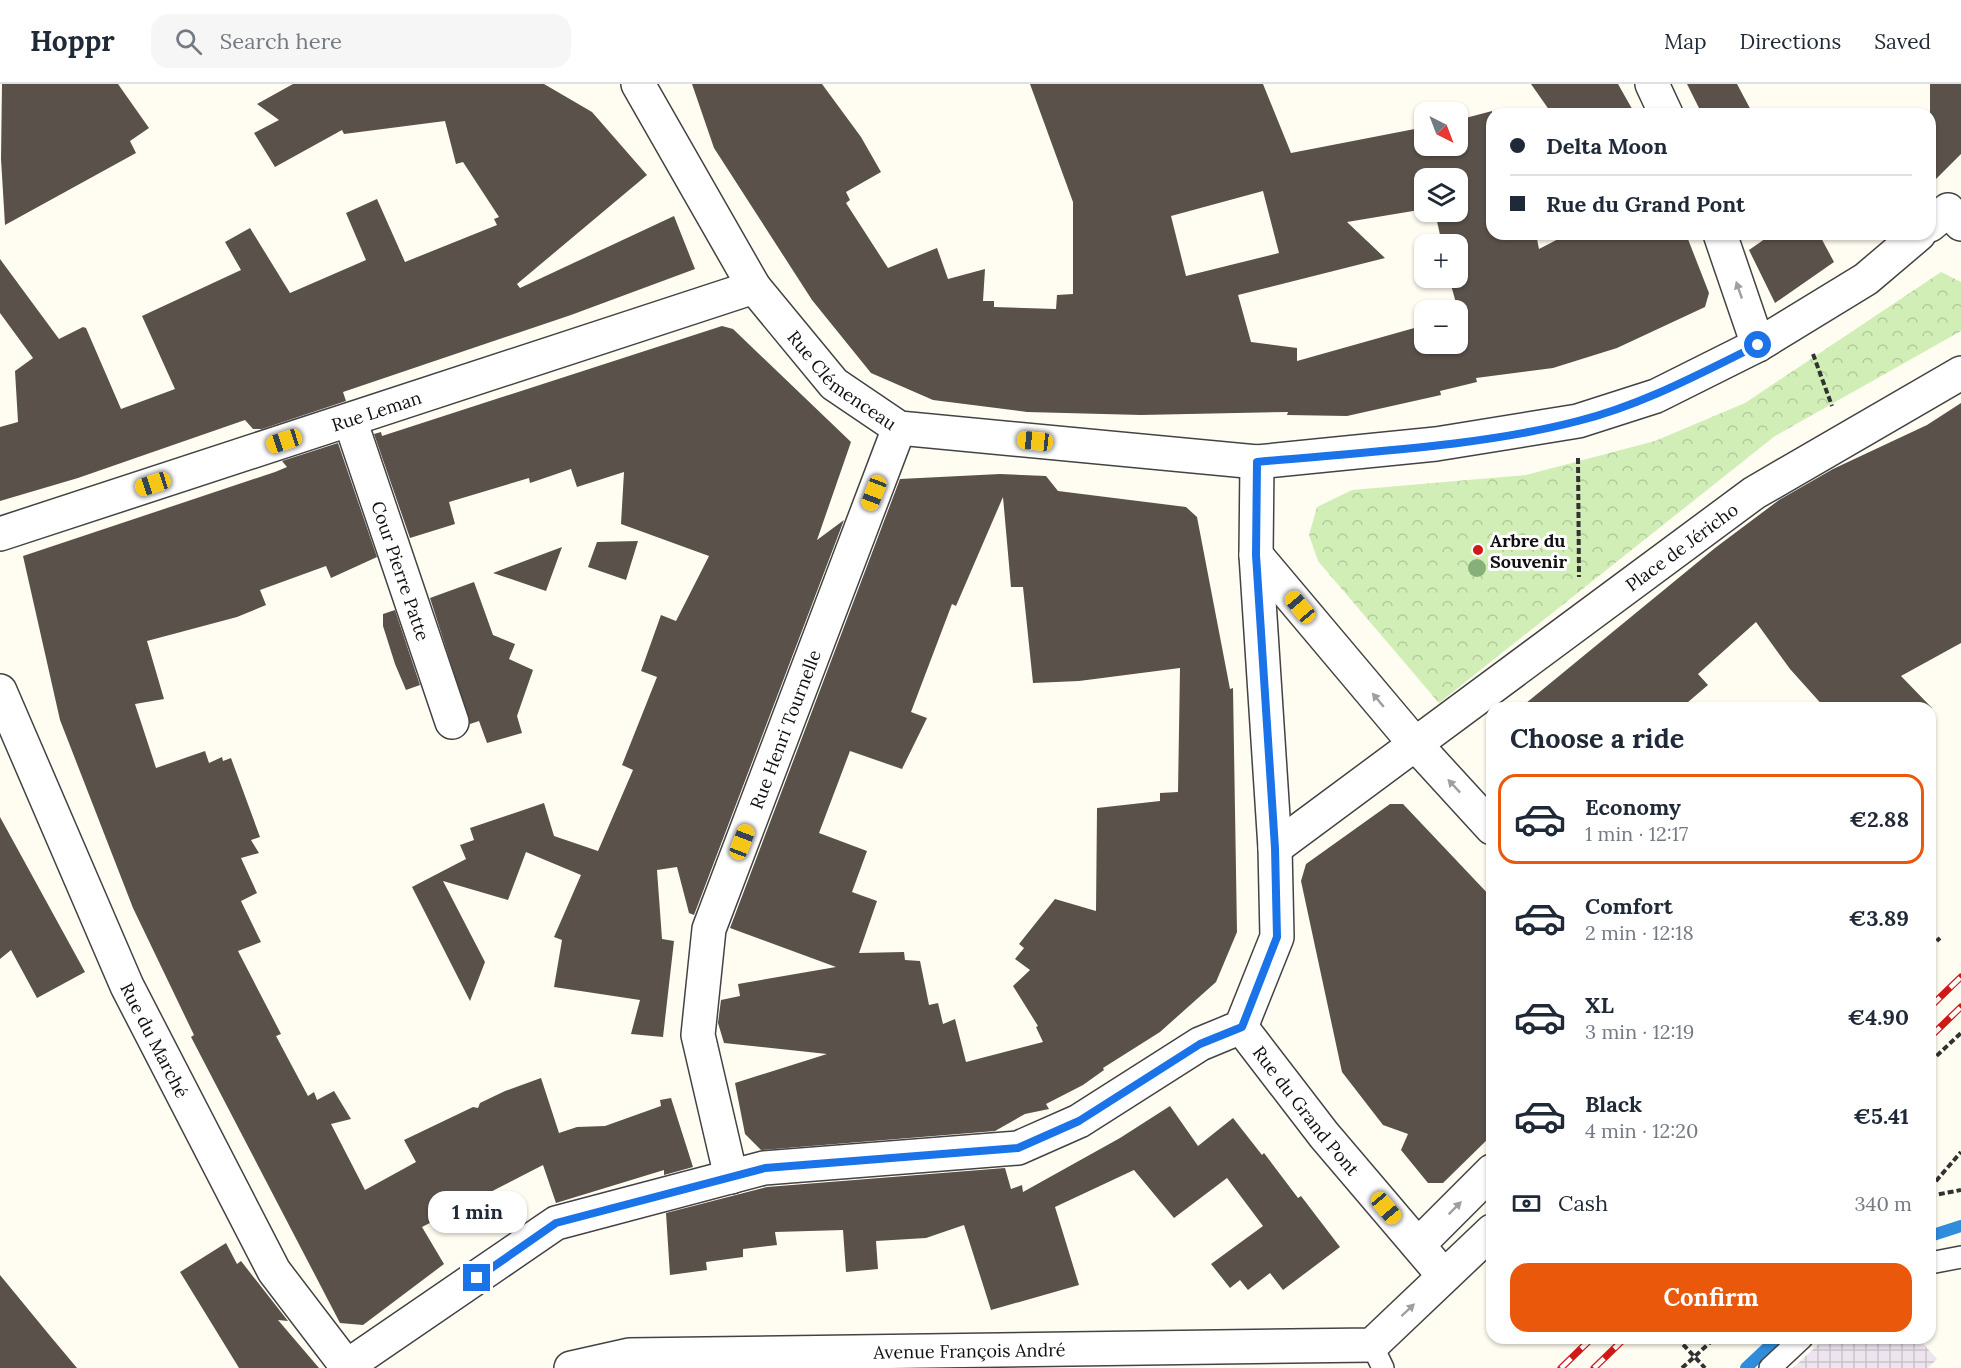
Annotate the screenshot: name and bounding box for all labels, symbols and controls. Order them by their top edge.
search box [151,14,571,68]
text: Hoppr [30,23,115,59]
icon: search [172,25,205,58]
text: Search here [220,27,342,55]
text: Map [1664,28,1707,55]
text: Directions [1740,28,1841,55]
text: Saved [1874,28,1931,55]
north arrow [1414,102,1468,156]
map controls [1414,102,1468,354]
text: Delta Moon [1546,132,1668,160]
button: layers [1414,168,1468,222]
text: Rue du Grand Pont [1546,190,1745,218]
button: + [1414,234,1468,288]
one-way arrow [1734,281,1744,299]
button: − [1414,300,1468,354]
street label: Rue Clémenceau [783,325,901,435]
route start [1744,331,1771,358]
street label: Rue Leman [329,385,424,436]
car [264,427,304,455]
car [1016,430,1054,452]
car [133,470,173,498]
car [859,473,889,513]
street label: Place de Jéricho [1621,497,1742,596]
street label: Cour Pierre Patte [367,498,435,644]
place label: Arbre du Souvenir [1490,529,1567,573]
marker: Arbre du Souvenir [1471,543,1485,557]
car [1282,587,1318,627]
street label: Rue Henri Tournelle [744,646,825,812]
one-way arrow [1372,693,1385,708]
text: Choose a ride [1510,721,1684,755]
one-way arrow [1447,779,1461,794]
icon: car [1513,792,1567,846]
text: Economy [1585,793,1681,821]
text: €2.88 [1849,805,1909,833]
text: 1 min · 12:17 [1585,821,1688,846]
car [727,822,757,862]
icon: car [1513,891,1567,945]
text: Comfort [1585,892,1673,920]
text: €3.89 [1848,904,1909,932]
text: 2 min · 12:18 [1585,920,1694,945]
street label: Rue du Marché [116,979,194,1102]
icon: car [1513,990,1567,1044]
text: XL [1585,991,1614,1019]
text: €4.90 [1847,1003,1909,1031]
text: 3 min · 12:19 [1585,1019,1694,1044]
street label: Rue du Grand Pont [1248,1041,1365,1180]
icon: car [1513,1089,1567,1143]
text: Black [1585,1090,1642,1118]
text: €5.41 [1853,1102,1909,1130]
text: 4 min · 12:20 [1585,1118,1698,1143]
icon: cash [1510,1187,1543,1220]
car [1368,1188,1404,1228]
text: Cash [1558,1189,1608,1217]
callout: 1 min [428,1191,526,1233]
text: 340 m [1854,1191,1912,1216]
text: 1 min [452,1199,503,1224]
one-way arrow [1448,1201,1462,1215]
button: Confirm [1510,1263,1912,1332]
route end [463,1264,490,1291]
one-way arrow [1401,1304,1415,1318]
street label: Avenue François André [872,1338,1066,1363]

